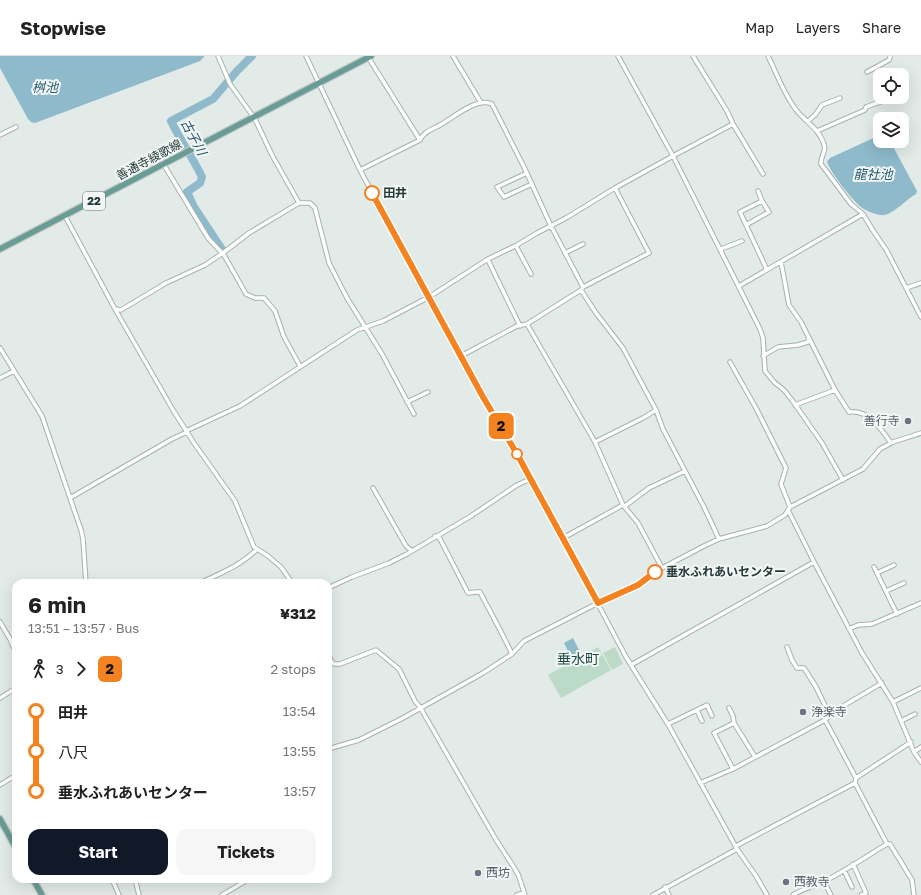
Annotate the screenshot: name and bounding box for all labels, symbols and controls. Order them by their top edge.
text: Stopwise [20,16,106,39]
text: Map [745,19,774,36]
text: Layers [796,19,840,36]
text: Share [862,19,901,36]
map controls [873,68,909,148]
button: locate [873,68,909,104]
water label: 桝池 [32,79,60,95]
button: layers [873,112,909,148]
water label: 古子川 [178,116,211,160]
street label: 善通寺綾歌線 [113,136,184,183]
water label: 龍社池 [853,166,894,182]
marker: 田井 [364,185,380,201]
place label: 田井 [383,185,407,200]
road number: 22 [83,192,105,210]
line badge: 2 [488,413,514,439]
place label: 善行寺 [864,413,900,428]
marker: 善行寺 [903,416,913,426]
text: 2 [497,417,505,434]
unlabelled marker [511,448,523,460]
marker: 垂水ふれあいセンター [647,564,663,580]
place label: 垂水ふれあいセンター [666,564,786,579]
text: 6 min [28,591,86,618]
text: ¥312 [280,604,316,622]
text: 13:51 – 13:57 · Bus [28,620,139,636]
district label: 垂水町 [557,650,599,667]
icon: walk [28,658,50,680]
icon: forward [70,658,92,680]
text: 2 [106,660,114,677]
text: 3 [56,661,64,677]
text: 2 stops [270,661,316,677]
text: 田井 [58,703,88,721]
text: 13:54 [283,703,316,719]
place label: 浄楽寺 [811,704,847,719]
marker: 浄楽寺 [798,707,808,717]
text: 八尺 [58,743,88,761]
text: 13:55 [283,743,316,759]
text: 垂水ふれあいセンター [58,783,208,801]
text: 13:57 [284,783,316,799]
button: Start [28,829,168,875]
button: Tickets [176,829,316,875]
place label: 西坊 [486,865,510,880]
marker: 西坊 [473,868,483,878]
place label: 西教寺 [794,874,830,889]
marker: 西教寺 [781,877,791,887]

